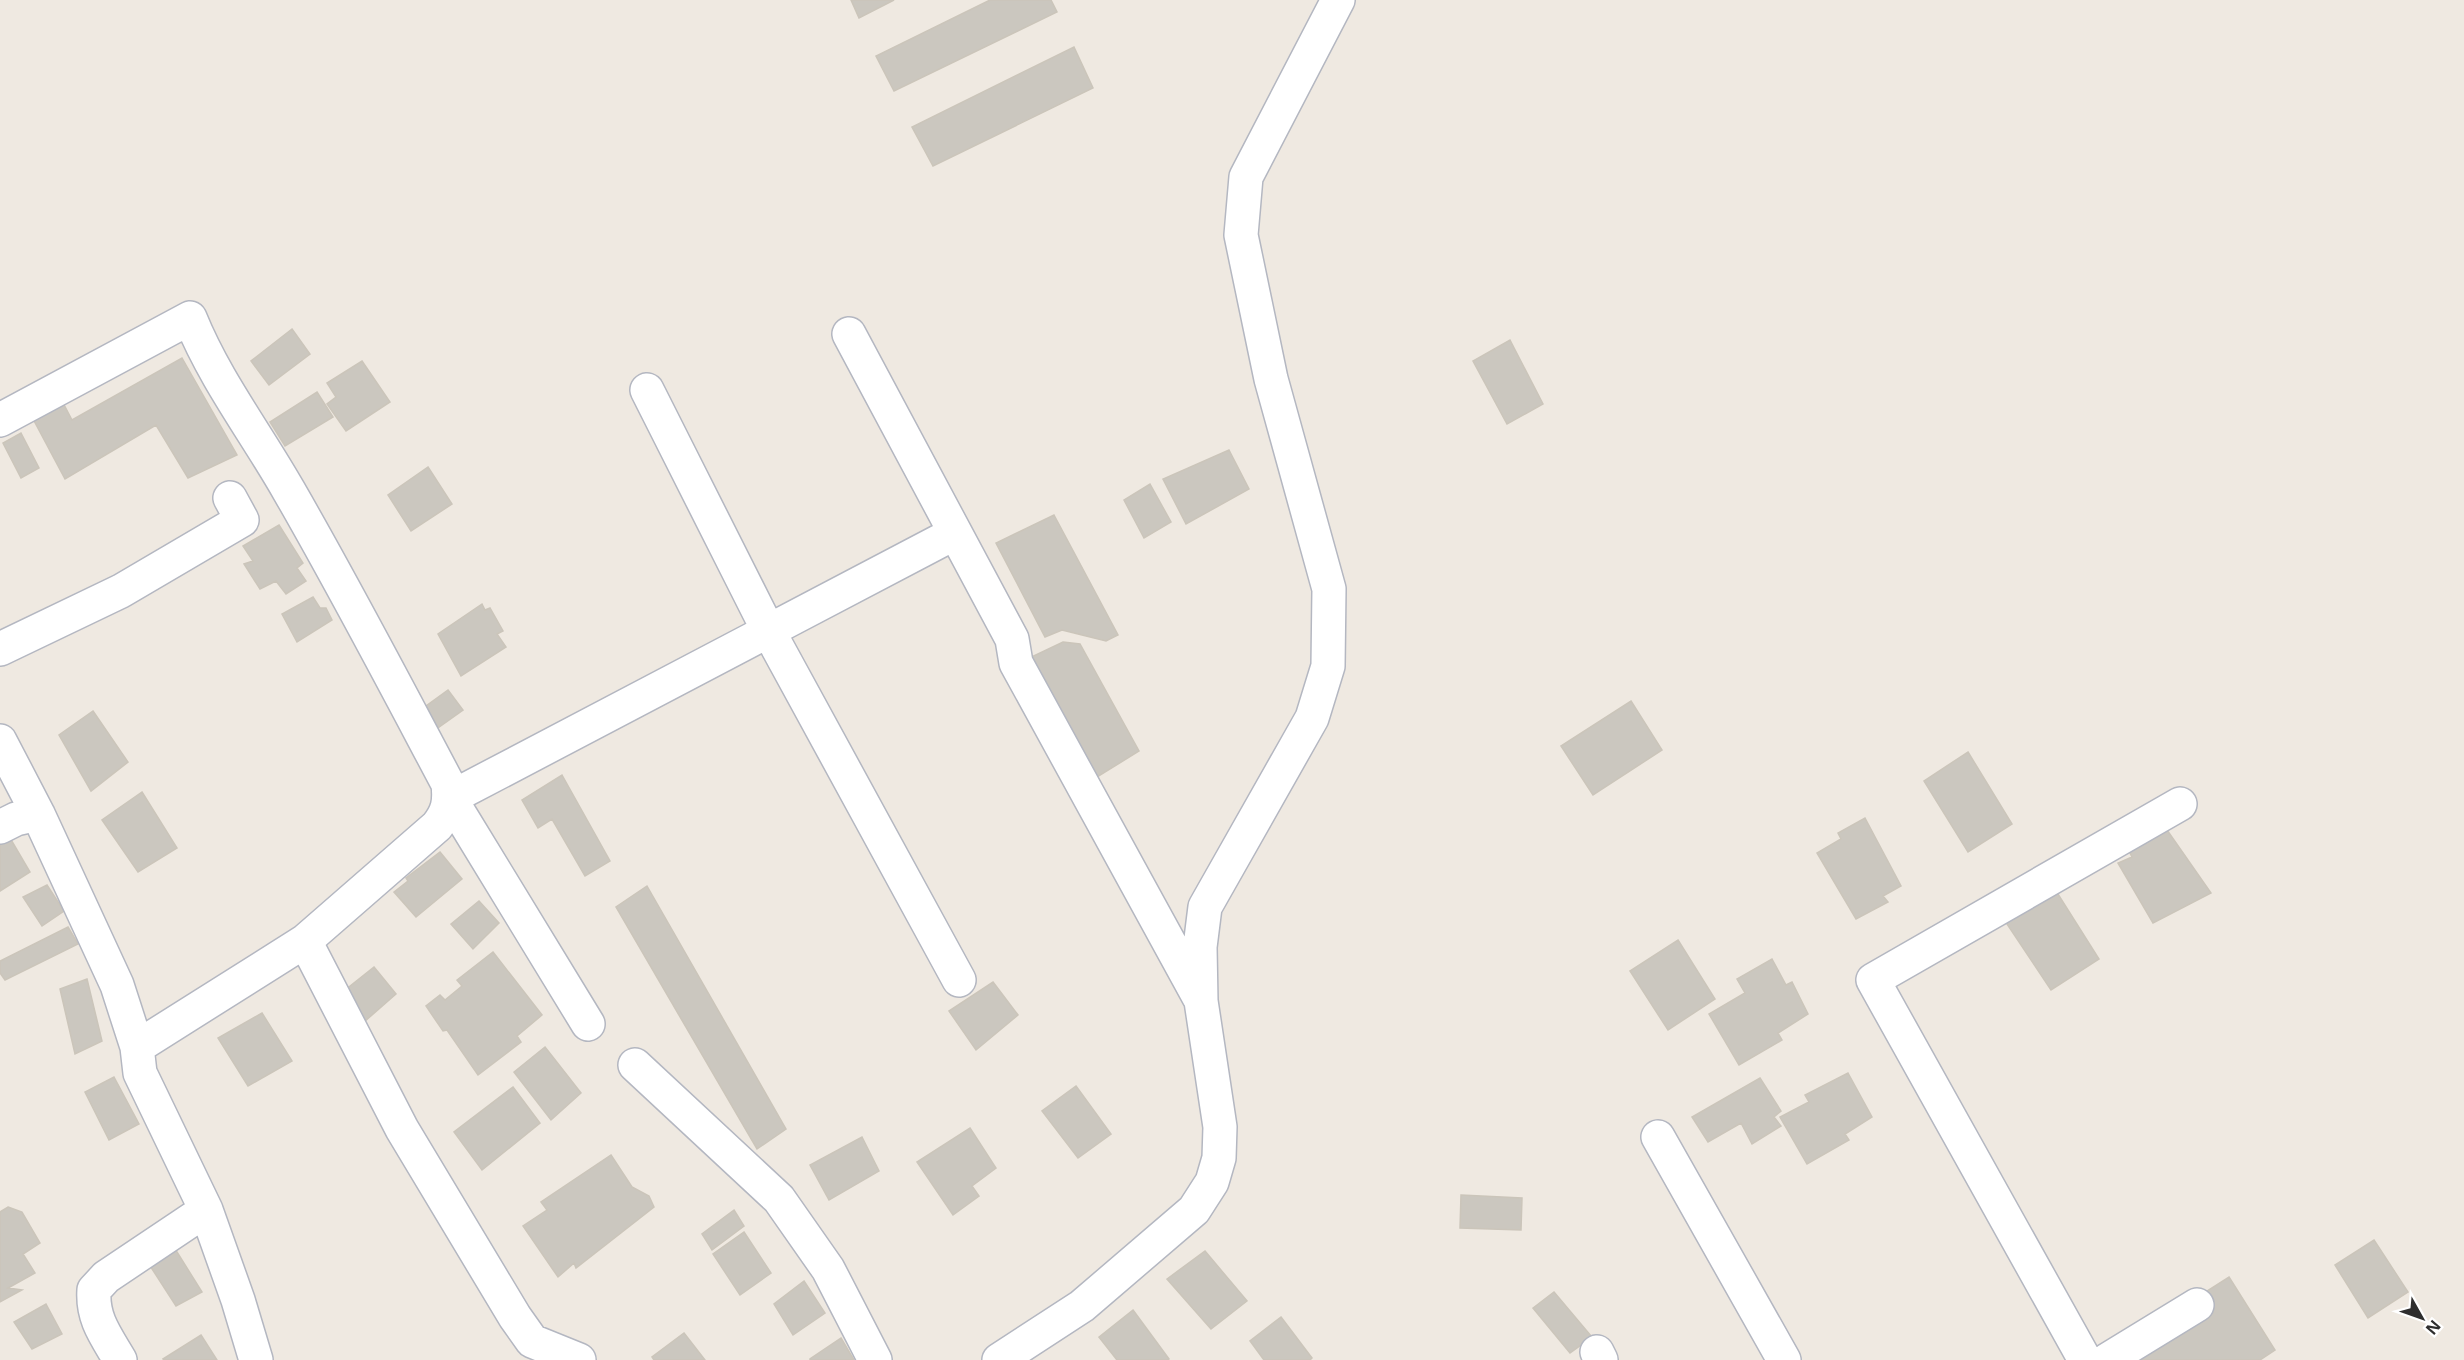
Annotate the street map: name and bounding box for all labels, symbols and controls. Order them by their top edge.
north arrow [2392,1288,2452,1348]
text: N [2421,1316,2446,1340]

